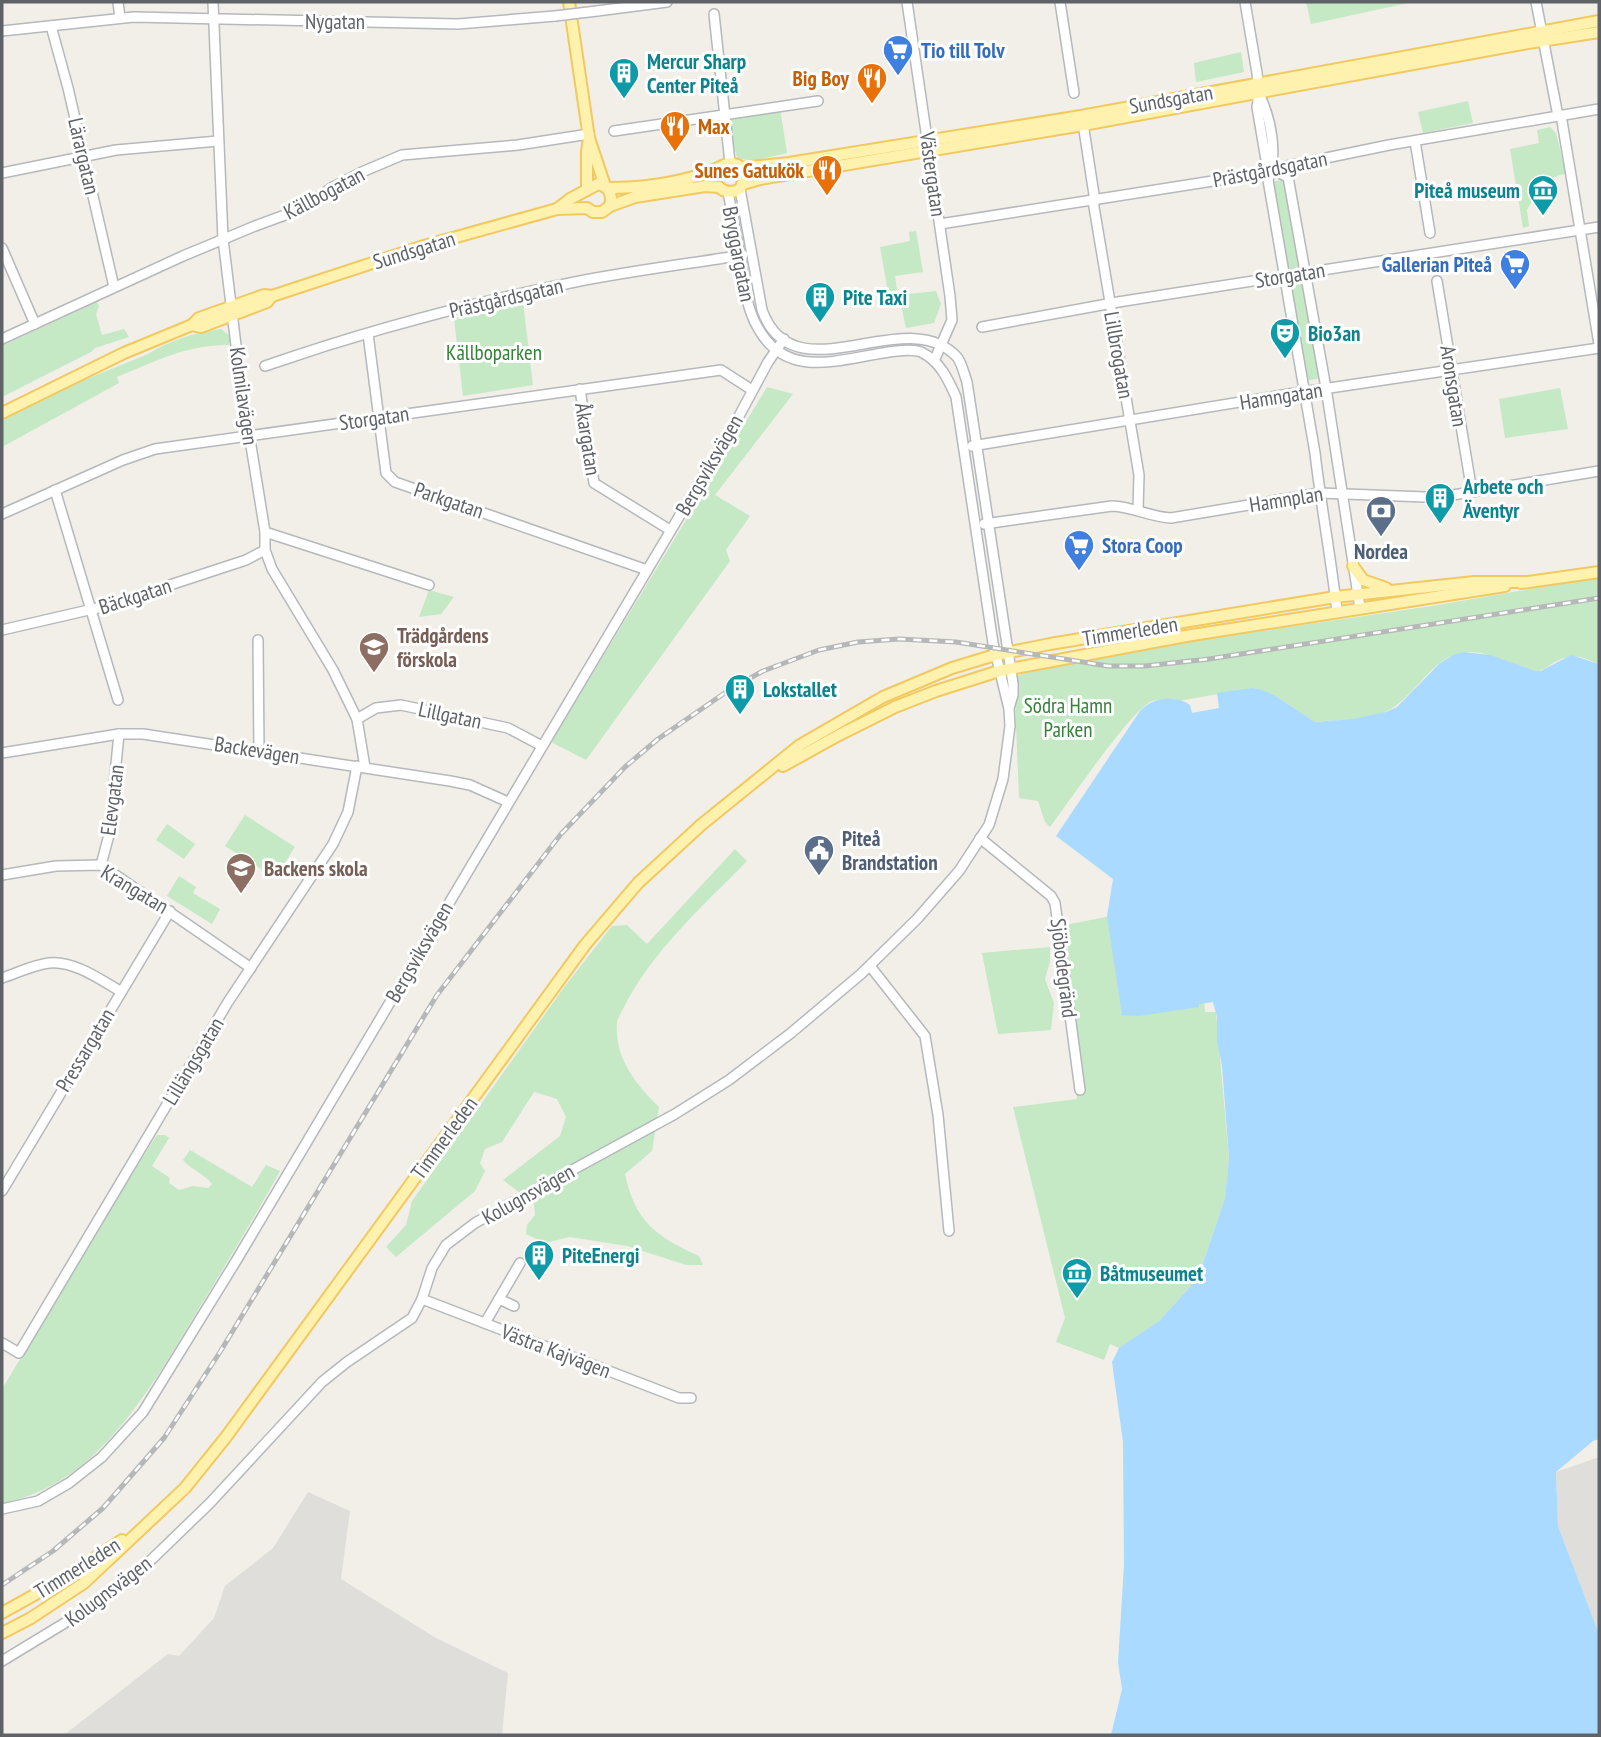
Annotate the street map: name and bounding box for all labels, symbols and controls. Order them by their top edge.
street label: Nygatan [305,8,365,35]
supermarket icon: Tio till Tolv [881,33,915,77]
place label: Tio till Tolv [921,37,1005,64]
place label: Mercur Sharp Center Piteå [647,48,746,99]
building icon: Mercur Sharp Center Piteå [607,56,641,100]
restaurant icon: Big Boy [855,61,889,105]
place label: Big Boy [793,65,850,92]
street label: Sundsgatan [1127,78,1215,120]
restaurant icon: Max [658,109,692,153]
place label: Max [698,113,731,140]
street label: Lärargatan [62,115,106,197]
street label: Västergatan [914,129,952,218]
street label: Prästgårdsgatan [1210,145,1330,193]
restaurant icon: Sunes Gatukök [810,153,844,197]
place label: Sunes Gatukök [694,157,804,184]
street label: Källbogatan [279,161,369,225]
museum icon: Piteå museum [1526,173,1560,217]
place label: Piteå museum [1414,177,1520,204]
street label: Bryggargatan [717,204,761,304]
street label: Sundsgatan [370,225,458,275]
supermarket icon: Gallerian Piteå [1498,247,1532,291]
place label: Gallerian Piteå [1382,251,1492,278]
street label: Storgatan [1253,256,1327,294]
street label: Prästgårdsgatan [446,272,566,324]
building icon: Pite Taxi [803,280,837,324]
place label: Pite Taxi [843,284,907,311]
street label: Lillbrogatan [1098,309,1140,401]
theatre icon: Bio3an [1268,316,1302,360]
place label: Bio3an [1308,320,1361,347]
park label: Källboparken [446,339,542,366]
street label: Aronsgatan [1434,343,1474,429]
street label: Kolmilavägen [224,345,264,447]
street label: Hamngatan [1238,376,1324,416]
street label: Storgatan [337,400,411,436]
street label: Åkargatan [569,401,607,477]
street label: Bergsviksvägen [669,410,749,520]
place label: Arbete och Äventyr [1462,473,1544,524]
street label: Parkgatan [411,476,487,524]
street label: Hamnplan [1247,480,1325,518]
building icon: Arbete och Äventyr [1423,481,1457,525]
bank icon: Nordea [1364,494,1398,538]
supermarket icon: Stora Coop [1062,528,1096,572]
place label: Stora Coop [1102,532,1183,559]
place label: Nordea [1354,538,1408,565]
street label: Bäckgatan [95,572,175,620]
street label: Timmerleden [1080,610,1180,652]
place label: Trädgårdens förskola [397,622,489,673]
school or university icon: Trädgårdens förskola [357,630,391,674]
building icon: Lokstallet [723,672,757,716]
place label: Lokstallet [763,676,837,703]
park label: Södra Hamn Parken [1024,692,1112,743]
street label: Lillgatan [416,695,484,735]
street label: Backevägen [213,730,301,770]
street label: Elevgatan [94,763,130,837]
place label: Piteå Brandstation [842,825,938,876]
public building icon: Piteå Brandstation [802,833,836,877]
school or university icon: Backens skola [224,851,258,895]
place label: Backens skola [264,855,368,882]
street label: Krangatan [96,858,174,920]
street label: Bergsviksvägen [379,897,459,1007]
street label: Sjöbodegränd [1045,917,1083,1019]
street label: Pressargatan [50,1003,120,1097]
street label: Lillängsgatan [156,1012,230,1110]
street label: Timmerleden [405,1091,483,1185]
street label: Kolugnsvägen [477,1158,579,1230]
building icon: PiteEnergi [522,1238,556,1282]
place label: PiteEnergi [562,1242,639,1269]
museum icon: Båtmuseumet [1060,1256,1094,1300]
place label: Båtmuseumet [1100,1260,1203,1287]
street label: Västra Kajvägen [496,1317,615,1384]
street label: Timmerleden [29,1531,125,1605]
street label: Kolugnsvägen [59,1550,157,1632]

